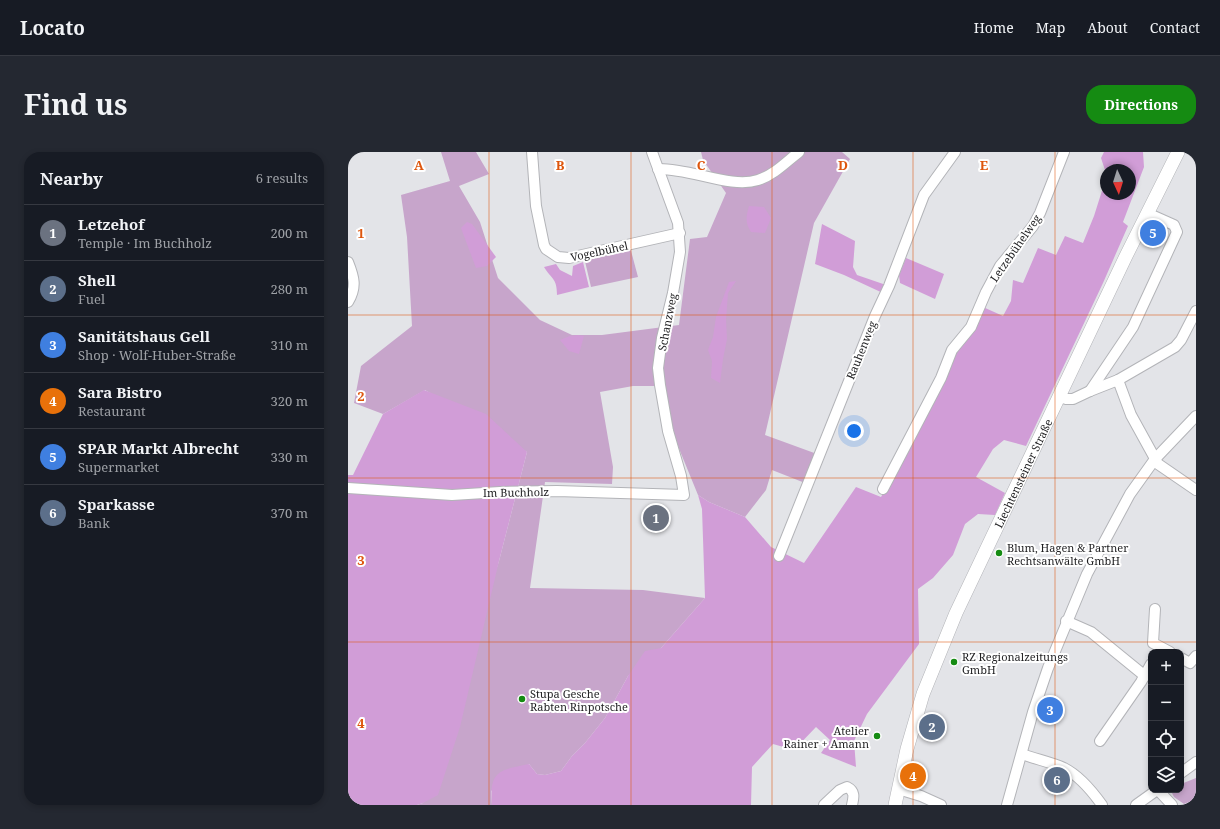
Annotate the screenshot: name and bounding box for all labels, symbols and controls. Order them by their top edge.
text: Locato [20,15,85,41]
text: Home [974,18,1014,37]
text: Map [1036,18,1065,37]
text: About [1087,18,1128,37]
text: Contact [1150,18,1200,37]
text: Find us [24,85,128,123]
button: Directions [1086,85,1196,124]
text: A [414,156,424,174]
text: B [556,156,565,174]
text: C [697,156,706,174]
text: D [838,156,848,174]
text: E [980,156,989,174]
north arrow [1100,164,1136,200]
text: Nearby [40,167,103,190]
text: 6 results [256,169,308,187]
street label: Letzebühelweg [986,211,1044,285]
text: Letzehof [78,214,144,234]
pin: 5 [1140,218,1166,248]
text: 1 [49,224,57,242]
text: 200 m [271,224,308,242]
text: 1 [357,224,365,242]
text: Temple · Im Buchholz [78,234,212,252]
street label: Vogelbühel [569,237,630,264]
text: Shell [78,270,116,290]
text: 2 [49,280,57,298]
text: 280 m [271,280,308,298]
text: Fuel [78,290,105,308]
street label: Schanzweg [654,292,680,352]
street label: Rauhenweg [842,319,880,381]
text: Sanitätshaus Gell [78,326,210,346]
text: 3 [49,336,57,354]
text: 310 m [271,336,308,354]
text: Shop · Wolf-Huber-Straße [78,346,236,364]
text: Sara Bistro [78,382,162,402]
text: 2 [357,387,365,405]
text: 4 [49,392,57,410]
text: 320 m [271,392,308,410]
text: Restaurant [78,402,146,420]
street label: Liechtensteiner Straße [990,416,1055,530]
your location [844,421,864,441]
text: SPAR Markt Albrecht [78,438,239,458]
text: 5 [49,448,57,466]
text: 330 m [271,448,308,466]
text: Supermarket [78,458,159,476]
street label: Im Buchholz [483,484,549,500]
text: Sparkasse [78,494,155,514]
pin: 1 [643,503,669,533]
text: 6 [49,504,57,522]
text: 370 m [271,504,308,522]
text: Bank [78,514,110,532]
place label: Blum, Hagen & Partner Rechtsanwälte GmbH [1007,540,1129,568]
marker: Blum, Hagen & Partner Rechtsanwälte GmbH [994,548,1004,558]
text: 3 [357,551,365,569]
place label: RZ Regionalzeitungs GmbH [962,649,1068,677]
map controls [1148,649,1184,793]
button: + [1148,649,1184,685]
marker: RZ Regionalzeitungs GmbH [949,657,959,667]
button: − [1148,685,1184,721]
place label: Stupa Gesche Rabten Rinpotsche [530,686,628,714]
marker: Stupa Gesche Rabten Rinpotsche [517,694,527,704]
pin: 3 [1037,695,1063,725]
pin: 2 [919,712,945,742]
text: 4 [357,714,365,732]
button: locate [1148,721,1184,757]
place label: Atelier Rainer + Amann [784,723,870,751]
marker: Atelier Rainer + Amann [872,731,882,741]
button: layers [1148,757,1184,793]
pin: 4 [900,761,926,791]
pin: 6 [1044,765,1070,795]

